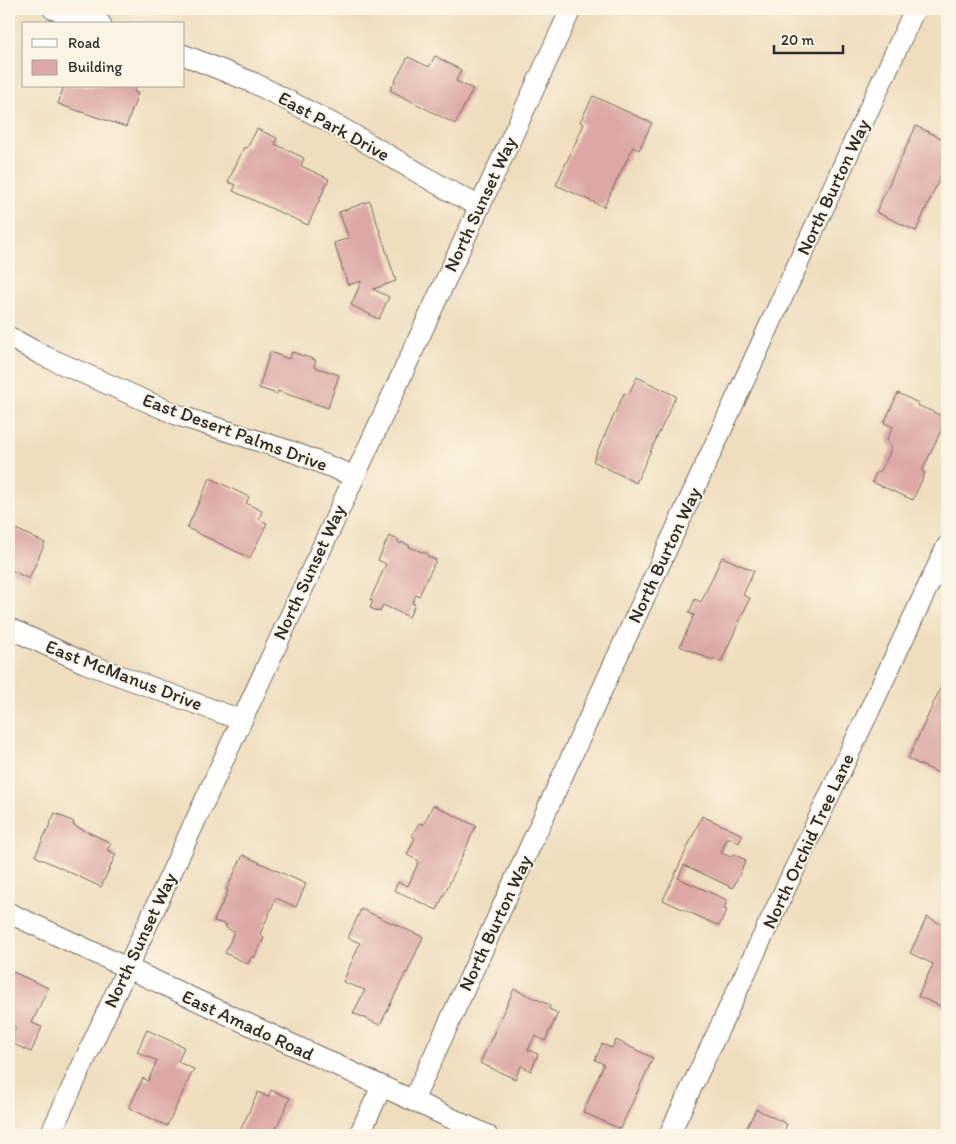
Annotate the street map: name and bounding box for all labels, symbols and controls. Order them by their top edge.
legend [22,22,185,88]
scale bar [774,22,842,54]
text: 20 m [781,31,815,49]
text: Road [68,34,101,52]
text: Building [68,58,122,76]
street label: East Park Drive [274,86,394,166]
street label: North Burton Way [791,115,875,259]
street label: North Sunset Way [439,133,521,275]
street label: East Desert Palms Drive [139,388,331,476]
street label: North Burton Way [622,483,706,627]
street label: North Sunset Way [268,501,350,643]
street label: East McManus Drive [42,635,206,715]
street label: North Orchid Tree Lane [757,750,859,932]
street label: North Burton Way [453,851,537,995]
street label: North Sunset Way [99,869,181,1011]
street label: East Amado Road [178,984,318,1066]

